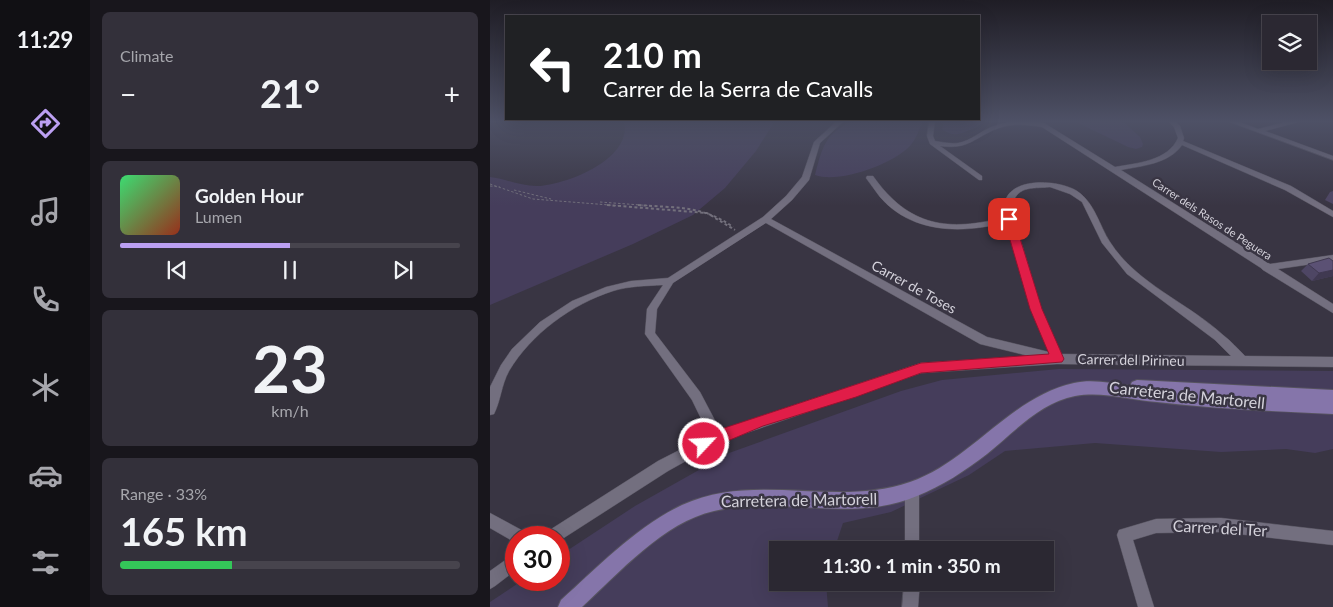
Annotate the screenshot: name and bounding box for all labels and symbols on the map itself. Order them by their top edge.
street label: Carrer dels Rasos de Peguera [1150,175,1274,262]
pin [988,198,1030,240]
street label: Carrer de Toses [869,256,960,317]
street label: Carrer del Pirineu [1077,350,1185,369]
street label: Carretera de Martorell [1108,377,1266,412]
position arrow [677,417,729,469]
street label: Carretera de Martorell [721,489,877,510]
street label: Carrer del Ter [1172,516,1268,539]
speed limit sign: 30 [505,526,570,591]

